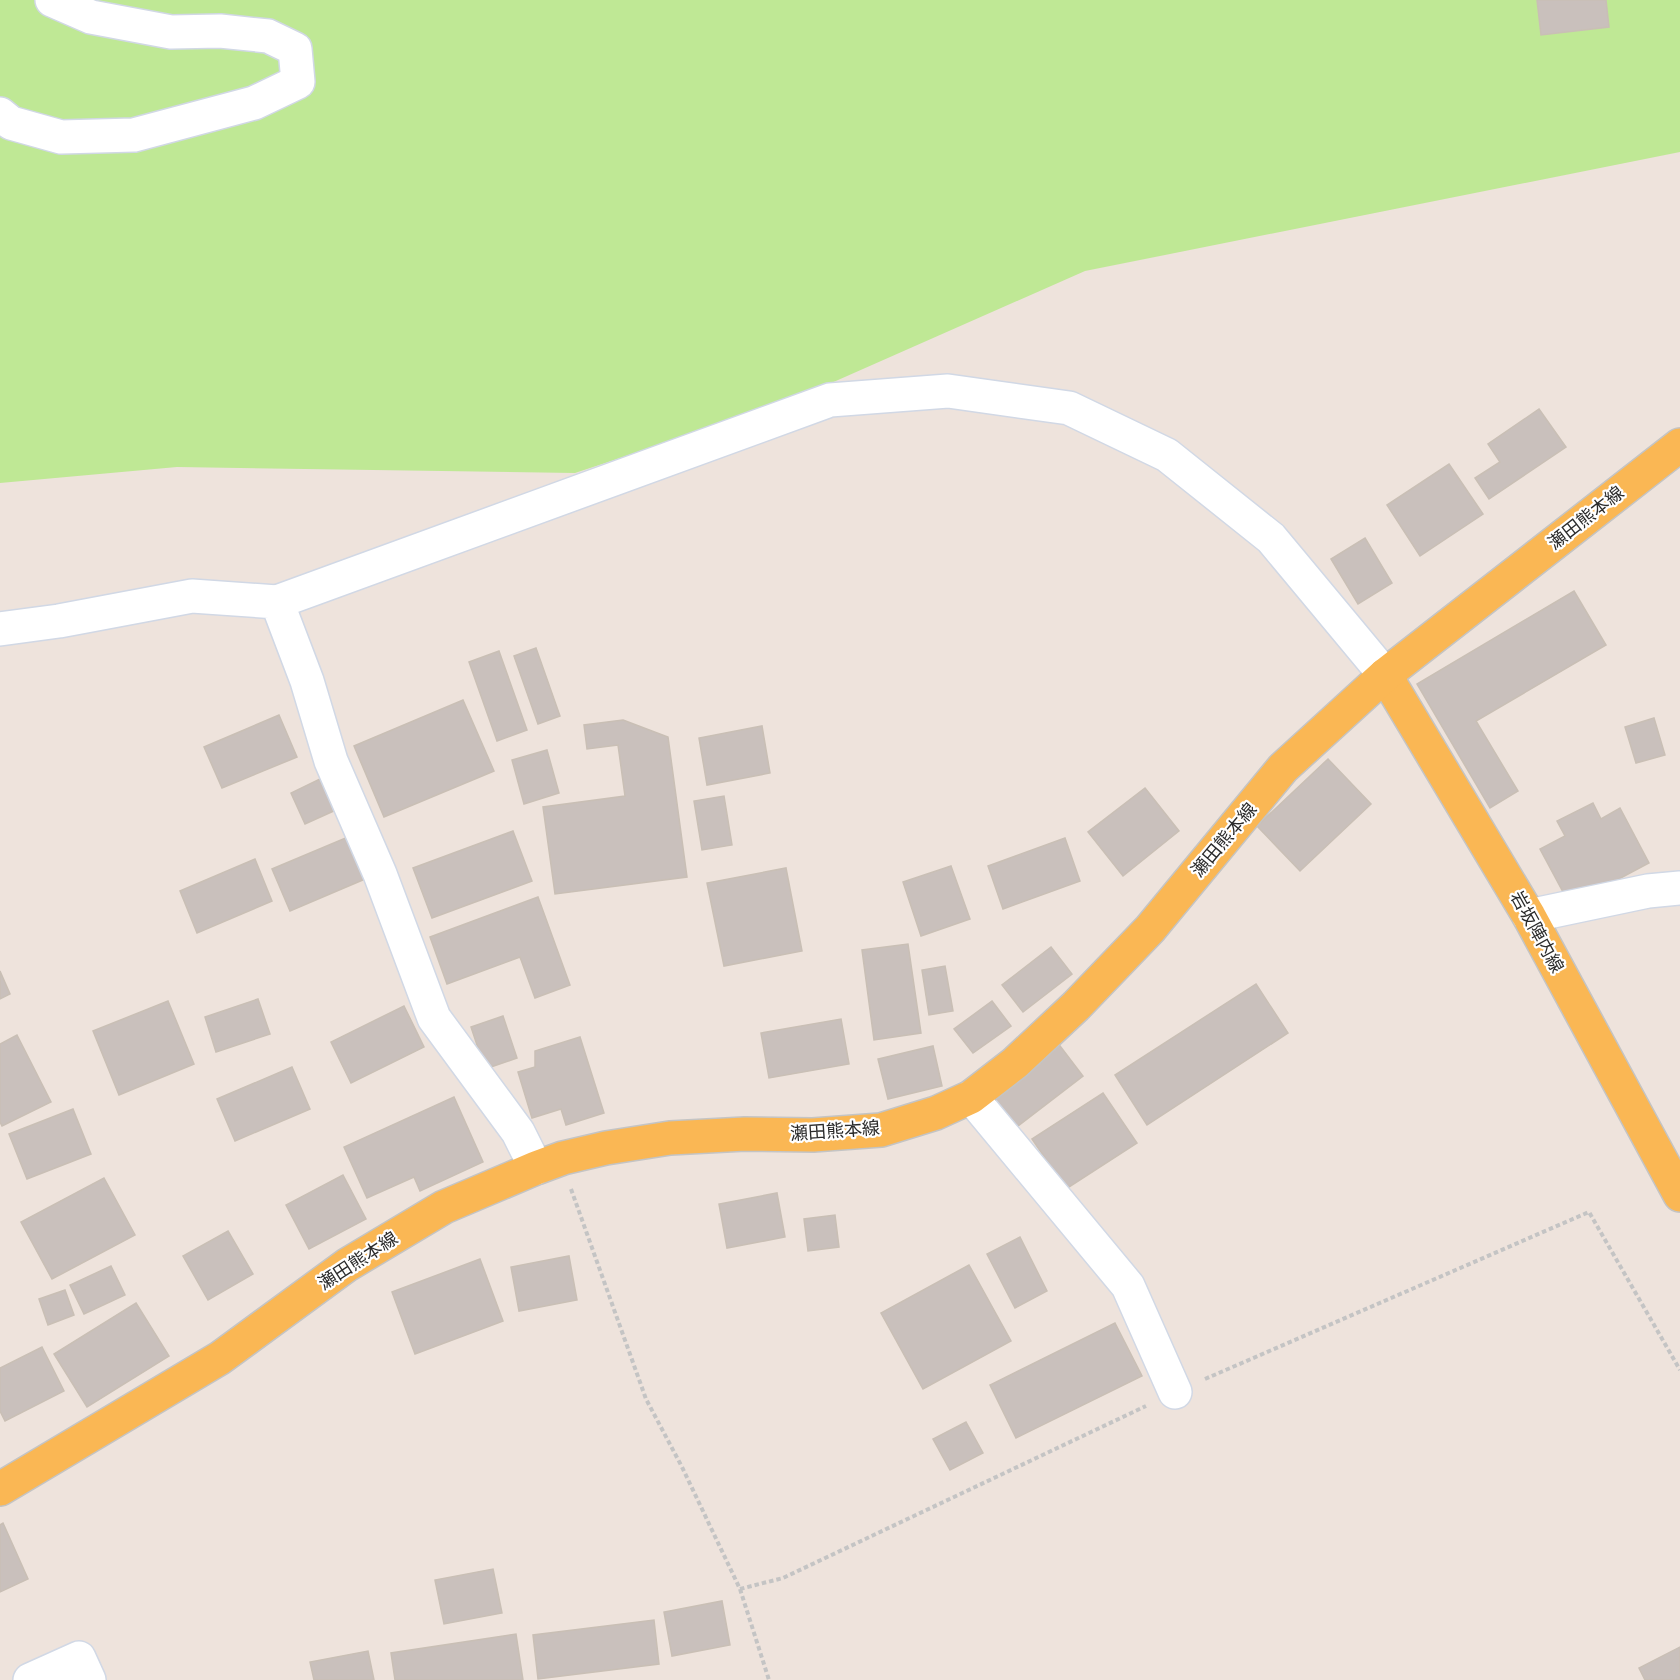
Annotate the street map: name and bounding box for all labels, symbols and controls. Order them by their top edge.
street label: 瀬田熊本線 [1544,482,1628,554]
street label: 瀬田熊本線 [1187,798,1261,881]
street label: 岩坂陣内線 [1506,887,1568,976]
street label: 瀬田熊本線 [789,1117,881,1144]
street label: 瀬田熊本線 [314,1227,401,1294]

